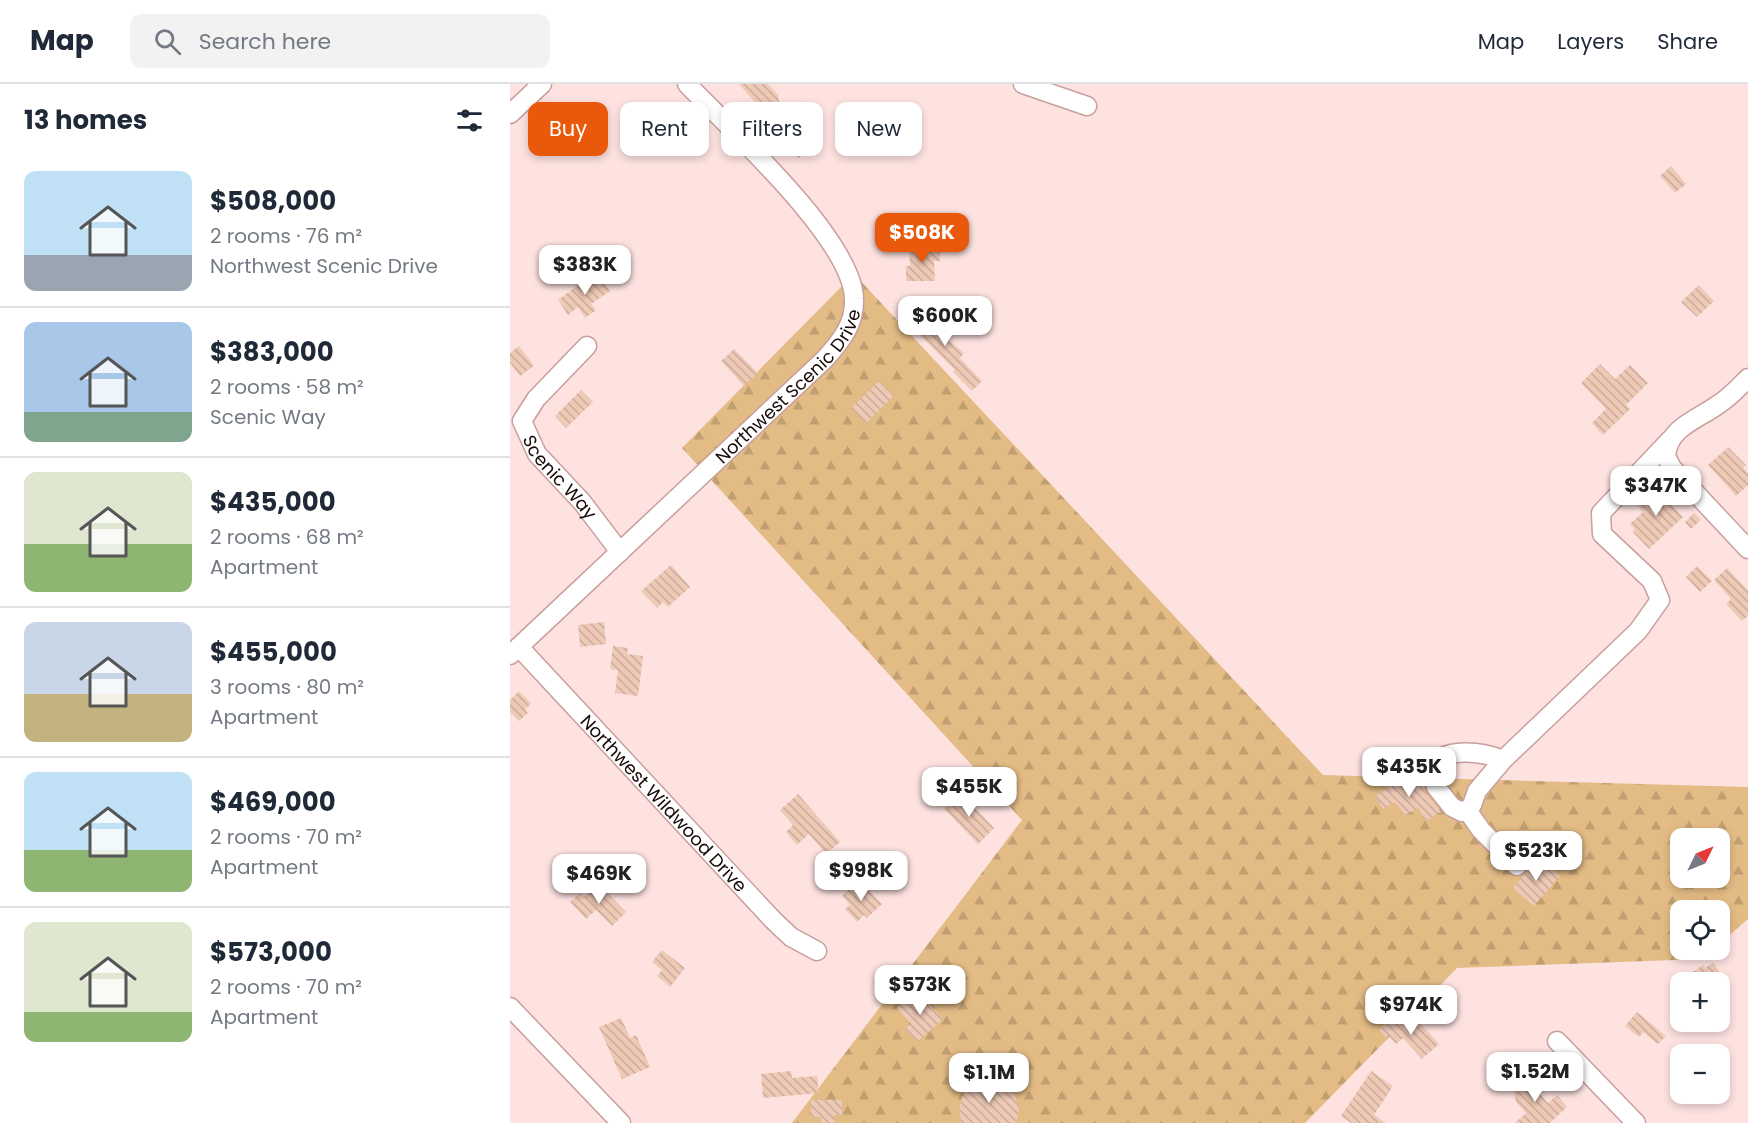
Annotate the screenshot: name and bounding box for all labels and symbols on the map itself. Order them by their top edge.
pin: $508K [880,213,964,264]
pin: $383K [543,245,627,296]
pin: $600K [903,296,987,347]
street label: Northwest Scenic Drive [709,306,866,469]
street label: Scenic Way [517,431,603,524]
pin: $347K [1614,466,1698,517]
street label: Northwest Wildwood Drive [575,709,753,897]
pin: $435K [1367,747,1451,798]
pin: $455K [927,767,1011,818]
north arrow [1670,828,1730,888]
pin: $523K [1494,831,1578,882]
pin: $998K [819,851,903,902]
pin: $469K [557,854,641,905]
pin: $573K [878,965,962,1016]
pin: $974K [1369,985,1453,1036]
pin: $1.52M [1486,1052,1584,1103]
pin: $1.1M [947,1053,1031,1104]

